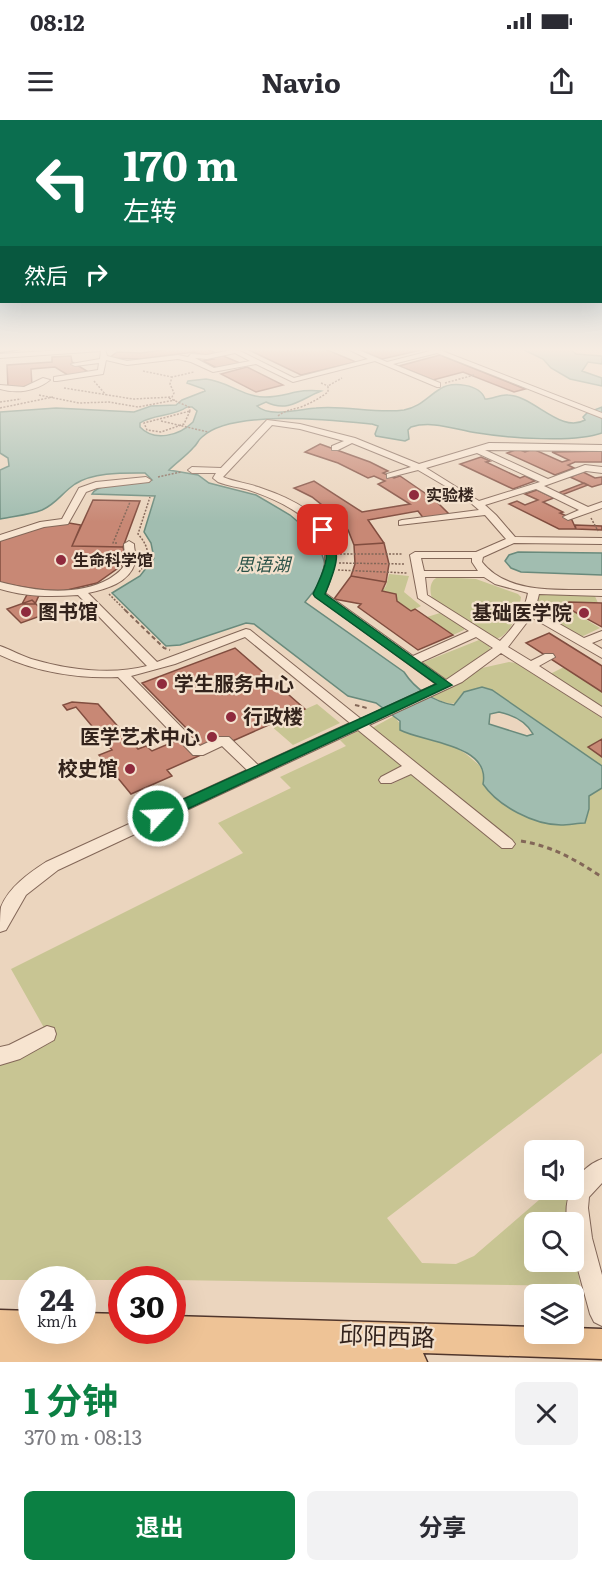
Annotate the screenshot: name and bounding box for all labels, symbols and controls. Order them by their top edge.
text: 08:12 [30,5,85,38]
text: Navio [261,61,341,101]
icon: menu [24,65,57,98]
icon: share [545,65,578,98]
text: 170 m [123,132,238,194]
icon: left [24,144,102,222]
text: 左转 [123,189,177,229]
text: 然后 [24,258,68,291]
icon: right [80,258,113,291]
place label: 实验楼 [426,482,474,506]
marker: 实验楼 [407,488,421,502]
pin [297,504,348,555]
icon: arrive [306,513,339,546]
place label: 生命科学馆 [73,547,153,571]
water label: 思语湖 [236,550,293,577]
marker: 生命科学馆 [54,553,68,567]
place label: 图书馆 [38,595,98,625]
place label: 基础医学院 [472,596,572,626]
marker: 图书馆 [19,605,33,619]
marker: 基础医学院 [577,606,591,620]
place label: 学生服务中心 [174,667,294,697]
marker: 学生服务中心 [155,677,169,691]
place label: 行政楼 [243,700,303,730]
marker: 行政楼 [224,710,238,724]
place label: 医学艺术中心 [80,720,200,750]
marker: 医学艺术中心 [205,730,219,744]
place label: 校史馆 [58,752,118,782]
marker: 校史馆 [123,762,137,776]
position arrow [126,784,190,848]
map controls [524,1140,584,1344]
button: sound [524,1140,584,1200]
button: search [524,1212,584,1272]
speed limit sign: 30 [108,1266,186,1344]
text: 24 [40,1276,74,1320]
button: layers [524,1284,584,1344]
text: km/h [37,1309,77,1332]
street label: 邱阳西路 [339,1315,436,1354]
text: 1 分钟 [24,1372,118,1425]
button: close [515,1382,578,1445]
text: 370 m · 08:13 [24,1421,142,1451]
button: 退出 [24,1491,295,1560]
button: 分享 [307,1491,578,1560]

